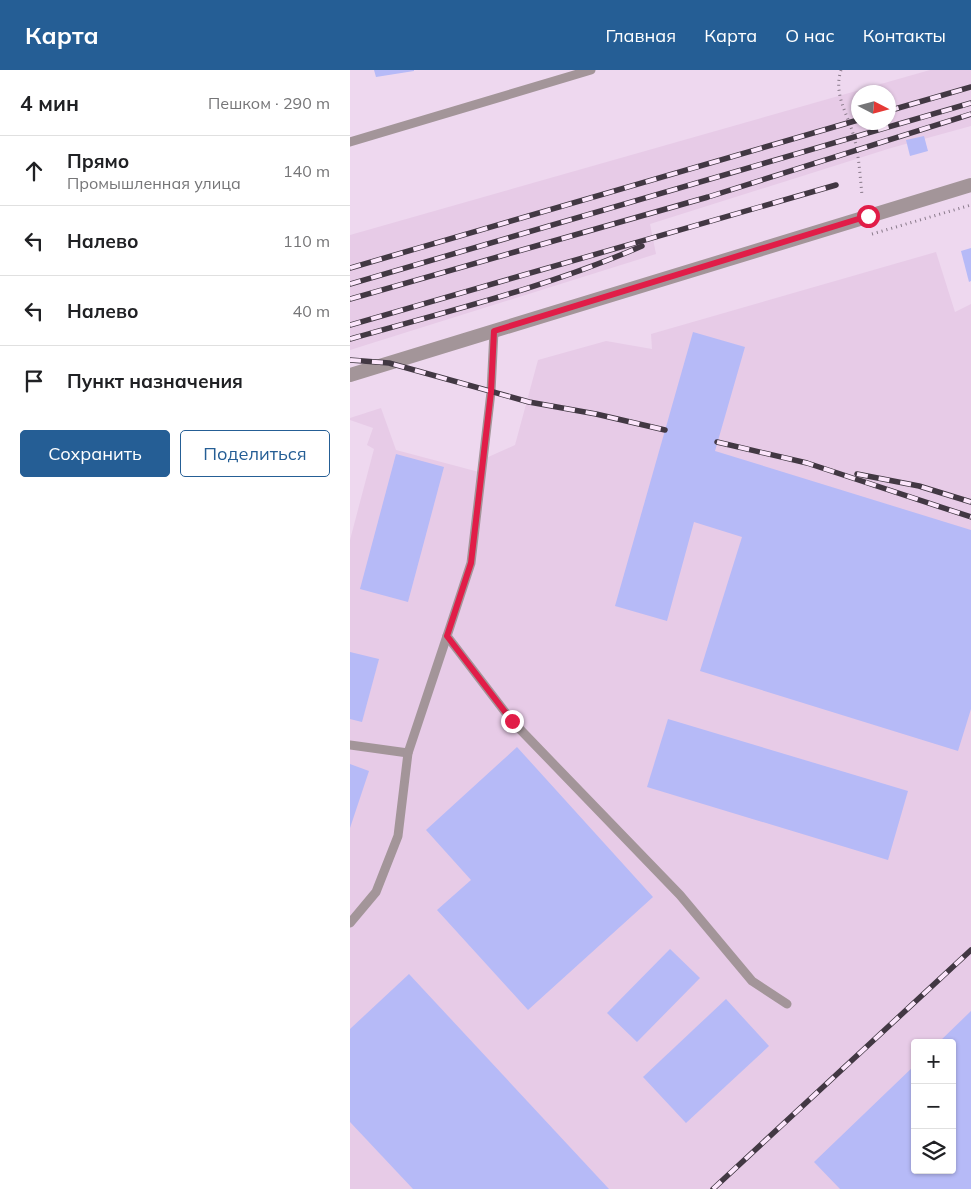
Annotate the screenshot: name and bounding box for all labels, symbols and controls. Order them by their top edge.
text: Карта [25,20,99,50]
text: Главная [606,24,676,47]
text: Карта [704,24,757,47]
text: О нас [785,24,835,47]
text: Контакты [863,24,946,47]
north arrow [851,85,896,130]
text: 4 мин [20,90,79,116]
text: Пешком · 290 m [208,93,330,113]
text: Прямо [67,149,129,173]
icon: ahead [20,157,48,185]
text: 140 m [283,161,330,181]
text: Промышленная улица [67,173,241,193]
route start [857,205,880,228]
icon: left [20,227,48,255]
text: Налево [67,229,139,253]
text: 110 m [283,231,330,251]
icon: left [20,297,48,325]
text: Налево [67,299,139,323]
text: 40 m [293,301,330,321]
icon: arrive [20,367,48,395]
text: Пункт назначения [67,369,243,393]
button: Сохранить [20,430,170,477]
button: Поделиться [180,430,330,477]
route end [501,710,524,733]
map controls [911,1039,956,1174]
button: + [911,1039,956,1084]
button: − [911,1084,956,1129]
button: layers [911,1129,956,1174]

